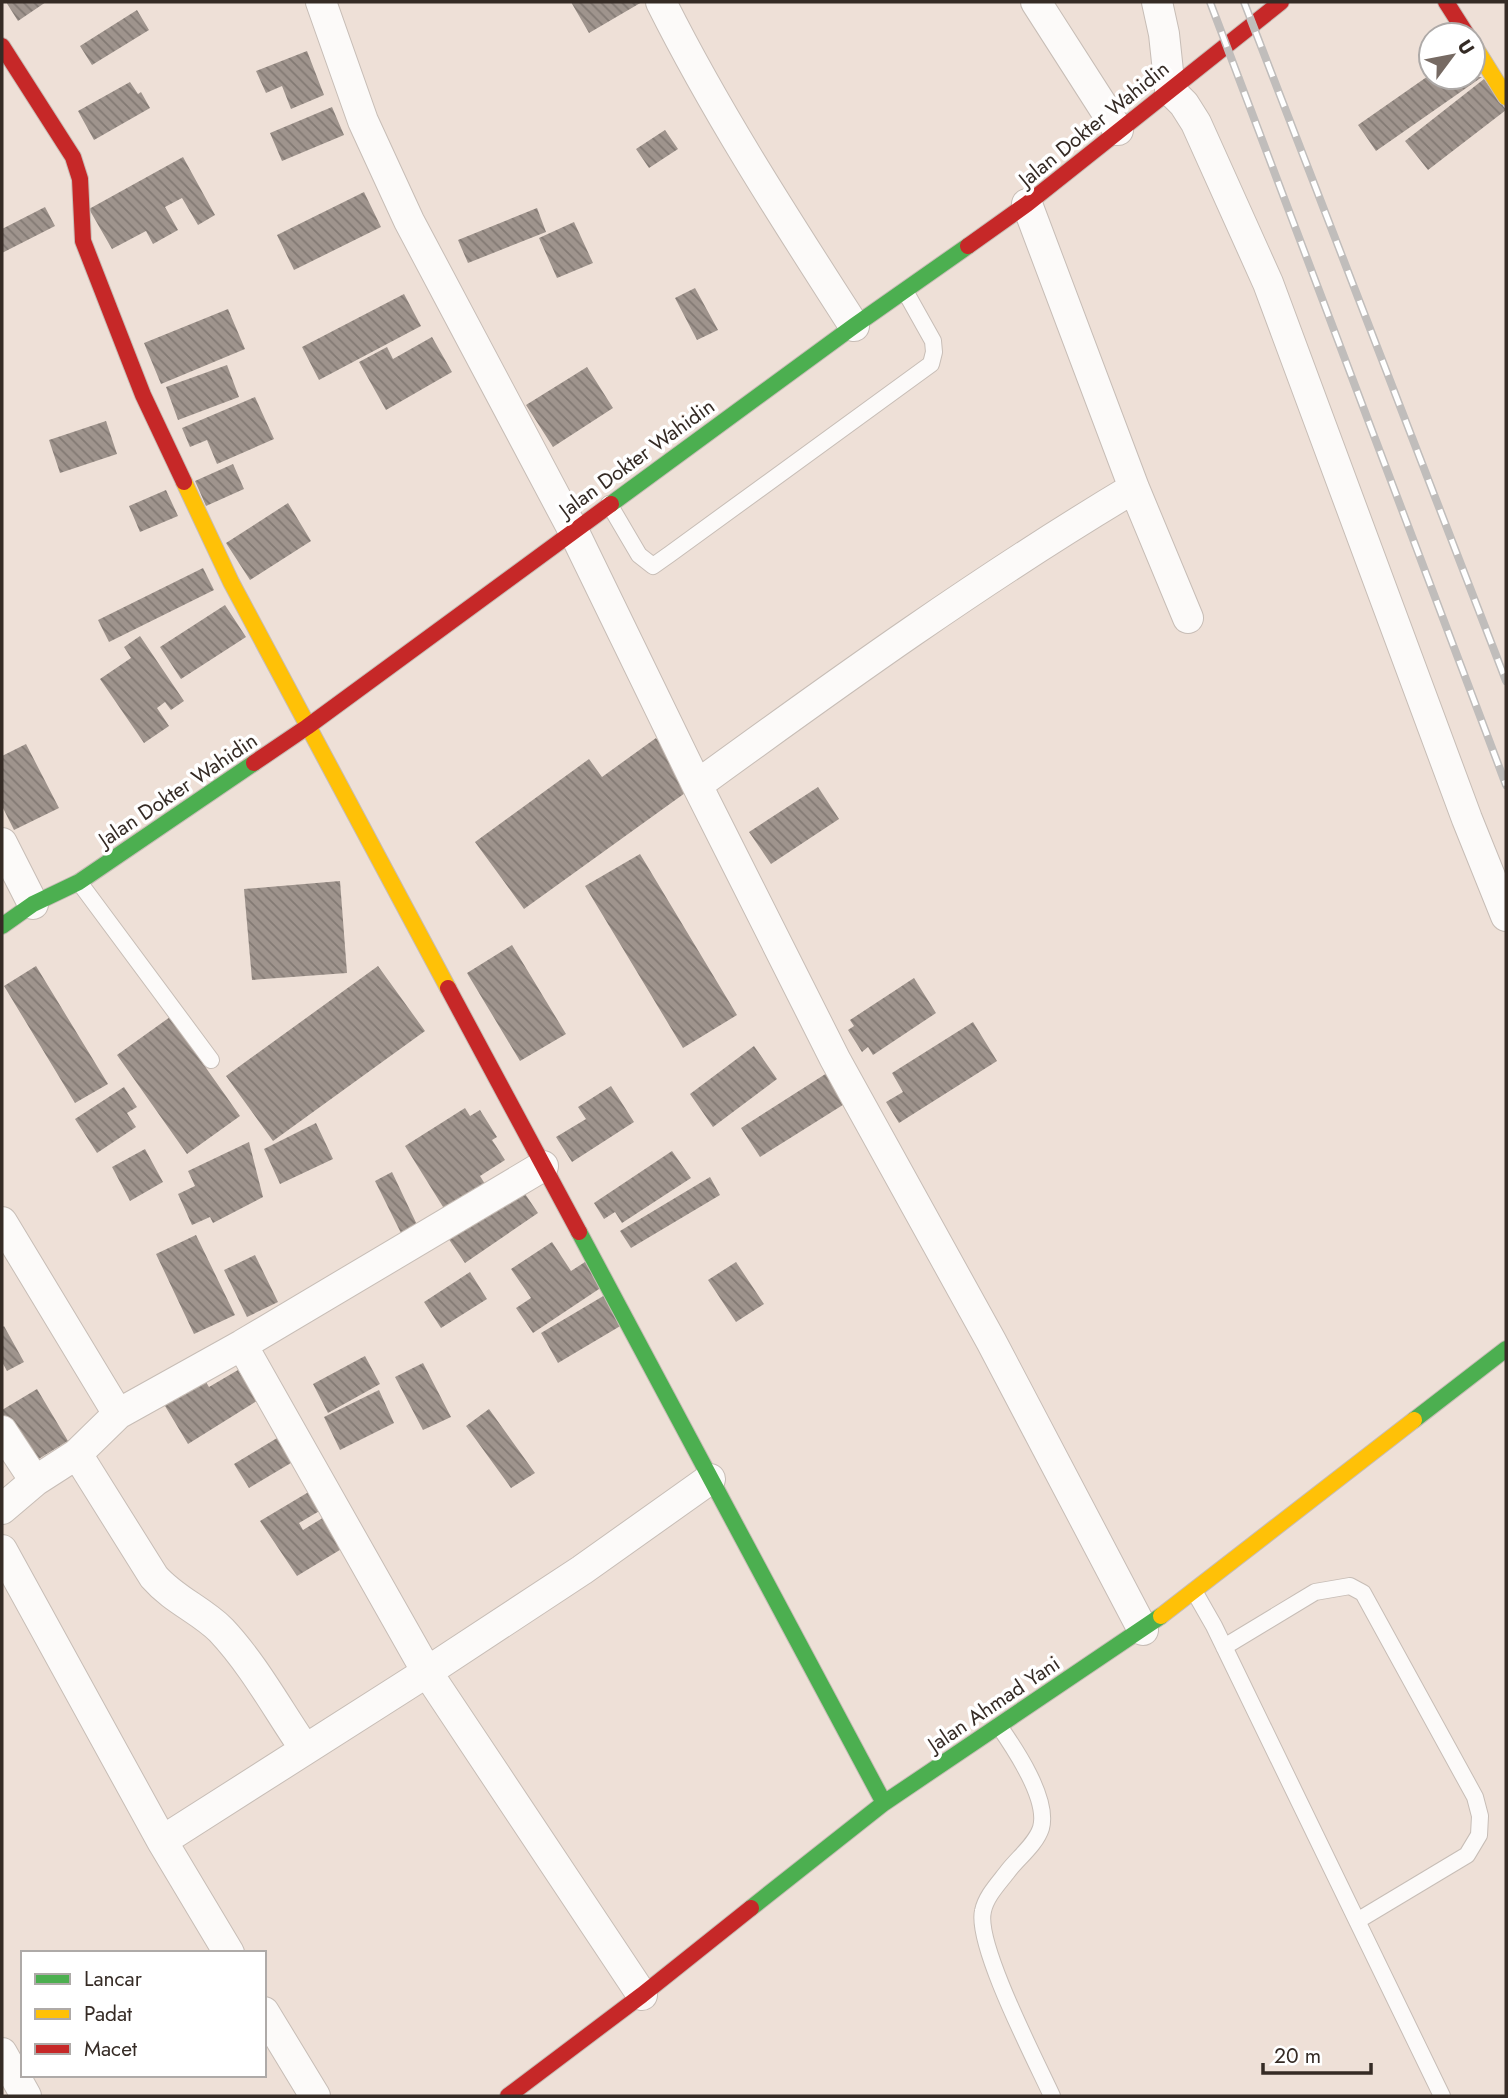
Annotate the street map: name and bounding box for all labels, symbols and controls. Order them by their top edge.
north arrow [1417,21,1487,91]
text: U [1451,34,1481,60]
street label: Jalan Dokter Wahidin [1010,54,1176,196]
street label: Jalan Dokter Wahidin [551,391,721,526]
street label: Jalan Dokter Wahidin [90,726,263,856]
street label: Jalan Ahmad Yani [920,1649,1066,1761]
legend [21,1951,266,2077]
text: Lancar [84,1964,143,1994]
text: Padat [84,1999,132,2029]
scale bar [1263,2032,1372,2076]
text: Macet [84,2034,137,2064]
text: 20 m [1274,2041,1321,2071]

